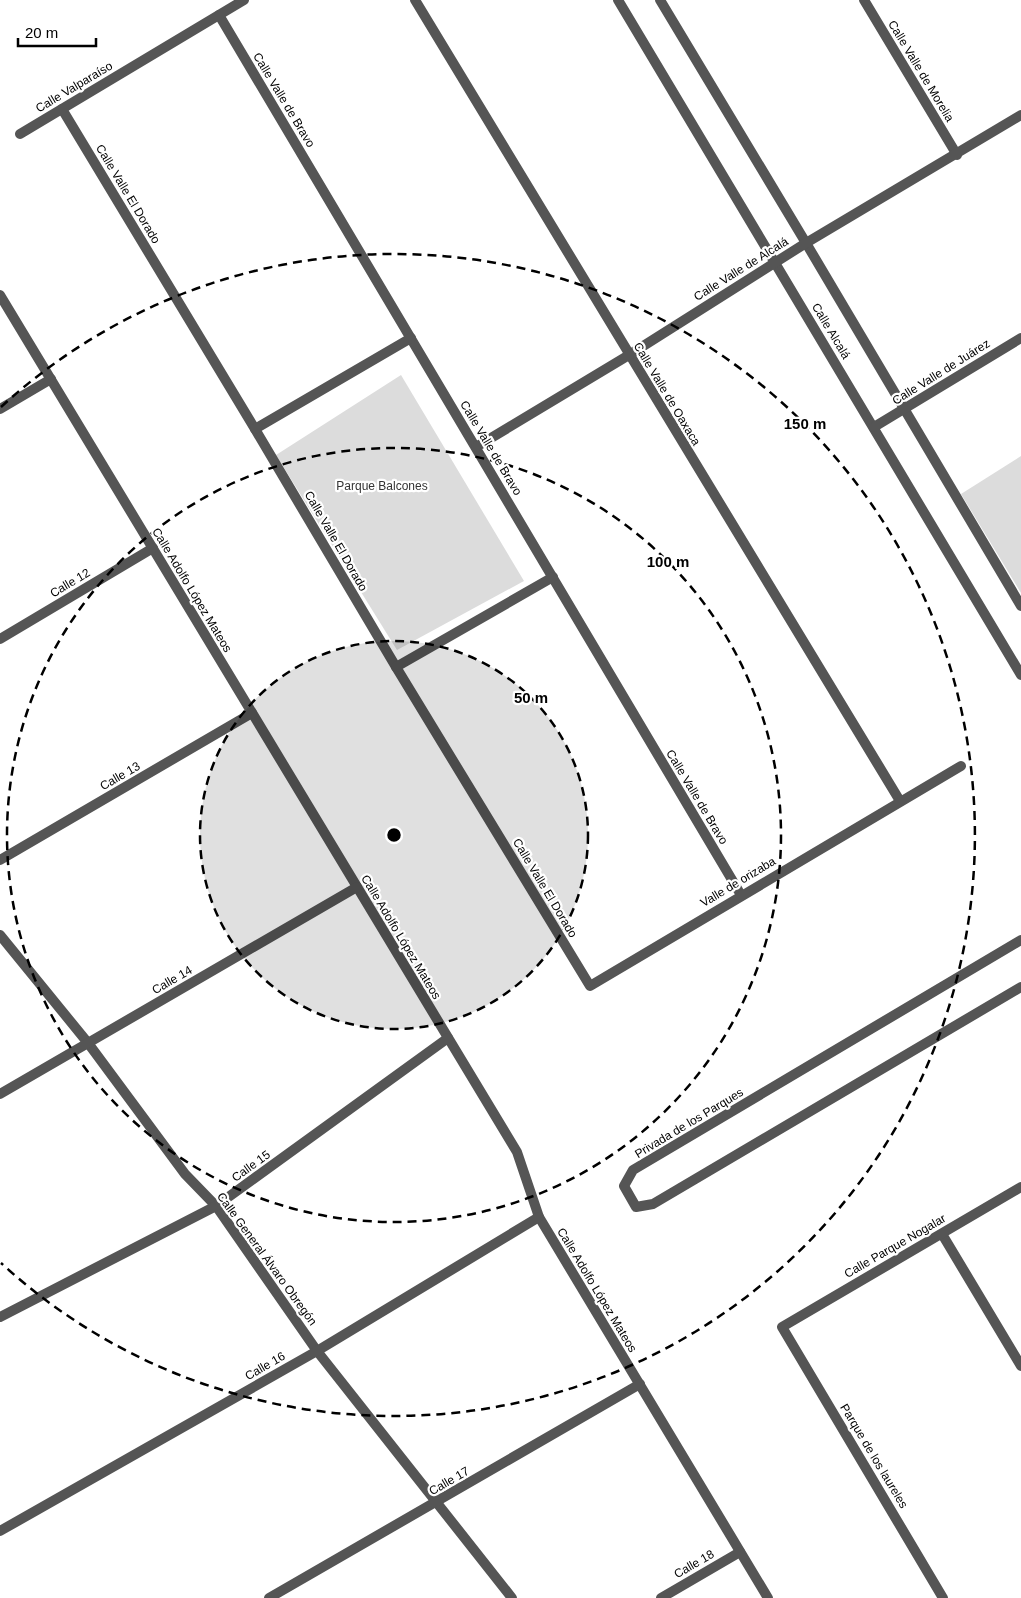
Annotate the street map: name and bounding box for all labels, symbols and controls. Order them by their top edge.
scale bar [18,15,95,47]
street label: Calle Valle de Morelia [885,18,957,125]
text: 20 m [25,24,58,41]
street label: Calle Valle de Bravo [250,50,318,150]
street label: Calle Valparaíso [33,58,115,115]
street label: Calle Valle El Dorado [93,142,163,246]
street label: Calle Valle de Alcalá [691,234,791,304]
street label: Calle Alcalá [809,301,853,362]
street label: Calle Valle de Juárez [890,336,992,408]
street label: Calle Valle de Oaxaca [631,340,704,448]
street label: Calle Valle de Bravo [457,398,525,498]
text: 150 m [784,415,826,432]
park label: Parque Balcones [336,479,428,493]
street label: Calle Valle El Dorado [302,488,371,594]
street label: Calle Adolfo López Mateos [149,525,235,655]
text: 100 m [647,553,689,570]
street label: Calle 12 [48,565,93,600]
text: 50 m [514,689,548,706]
street label: Calle Valle de Bravo [663,747,731,847]
street label: Calle 13 [97,759,143,793]
centre of rings [385,826,403,844]
street label: Calle Valle El Dorado [510,836,580,940]
street label: Valle de orizaba [698,854,778,910]
street label: Calle Adolfo López Mateos [358,872,444,1002]
street label: Calle 14 [149,963,195,997]
street label: Privada de los Parques [632,1085,746,1161]
street label: Calle 15 [229,1147,273,1185]
street label: Calle General Álvaro Obregón [214,1189,321,1328]
street label: Calle Parque Nogalar [842,1211,948,1281]
street label: Calle Adolfo López Mateos [554,1225,640,1355]
street label: Calle 16 [242,1349,288,1383]
street label: Parque de los laureles [837,1401,911,1511]
street label: Calle 17 [426,1464,472,1498]
street label: Calle 18 [671,1547,717,1581]

